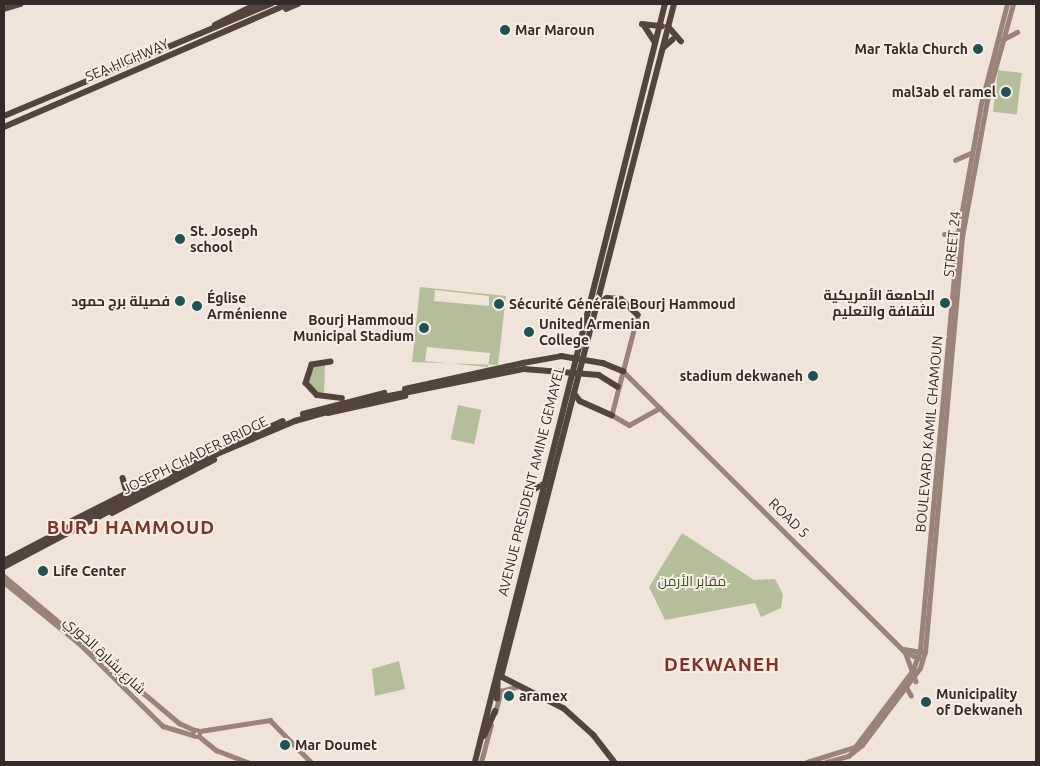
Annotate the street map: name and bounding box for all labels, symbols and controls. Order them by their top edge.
place label: Mar Maroun [515,22,595,38]
marker: Mar Maroun [499,24,511,36]
street label: SEA HIGHWAY [83,35,171,85]
place label: Mar Takla Church [855,41,968,57]
marker: Mar Takla Church [972,43,984,55]
place label: mal3ab el ramel [892,84,996,100]
marker: mal3ab el ramel [1000,86,1012,98]
street label: STREET 24 [940,210,964,278]
place label: St. Joseph school [190,223,258,256]
marker: St. Joseph school [174,233,186,245]
place label: الجامعة الأمريكية للثقافة والتعليم [823,287,935,320]
place label: Église Arménienne [207,290,287,322]
place label: فصيلة برج حمود [71,293,170,309]
marker: فصيلة برج حمود [174,295,186,307]
place label: Sécurité Générale Bourj Hammoud [509,296,736,312]
marker: الجامعة الأمريكية للثقافة والتعليم [939,297,951,309]
marker: Sécurité Générale Bourj Hammoud [493,298,505,310]
marker: Église Arménienne [191,300,203,312]
place label: Bourj Hammoud Municipal Stadium [293,312,414,344]
place label: United Armenian College [539,316,650,348]
marker: Bourj Hammoud Municipal Stadium [418,322,430,334]
marker: United Armenian College [523,326,535,338]
street label: BOULEVARD KAMIL CHAMOUN [912,335,946,533]
street label: AVENUE PRESIDENT AMINE GEMAYEL [494,364,568,598]
place label: stadium dekwaneh [680,368,803,384]
marker: stadium dekwaneh [807,370,819,382]
street label: JOSEPH CHADER BRIDGE [120,412,270,498]
street label: ROAD 5 [765,495,813,541]
district label: BURJ HAMMOUD [45,517,217,539]
place label: Life Center [53,563,126,579]
marker: Life Center [37,565,49,577]
park label: مقابر الأرمن [658,573,726,589]
street label: شارع بشارة الخوري [61,613,149,697]
district label: DEKWANEH [663,654,781,676]
place label: Municipality of Dekwaneh [936,686,1023,719]
place label: aramex [519,688,568,704]
marker: aramex [503,690,515,702]
marker: Municipality of Dekwaneh [920,696,932,708]
place label: Mar Doumet [295,737,377,753]
marker: Mar Doumet [279,739,291,751]

